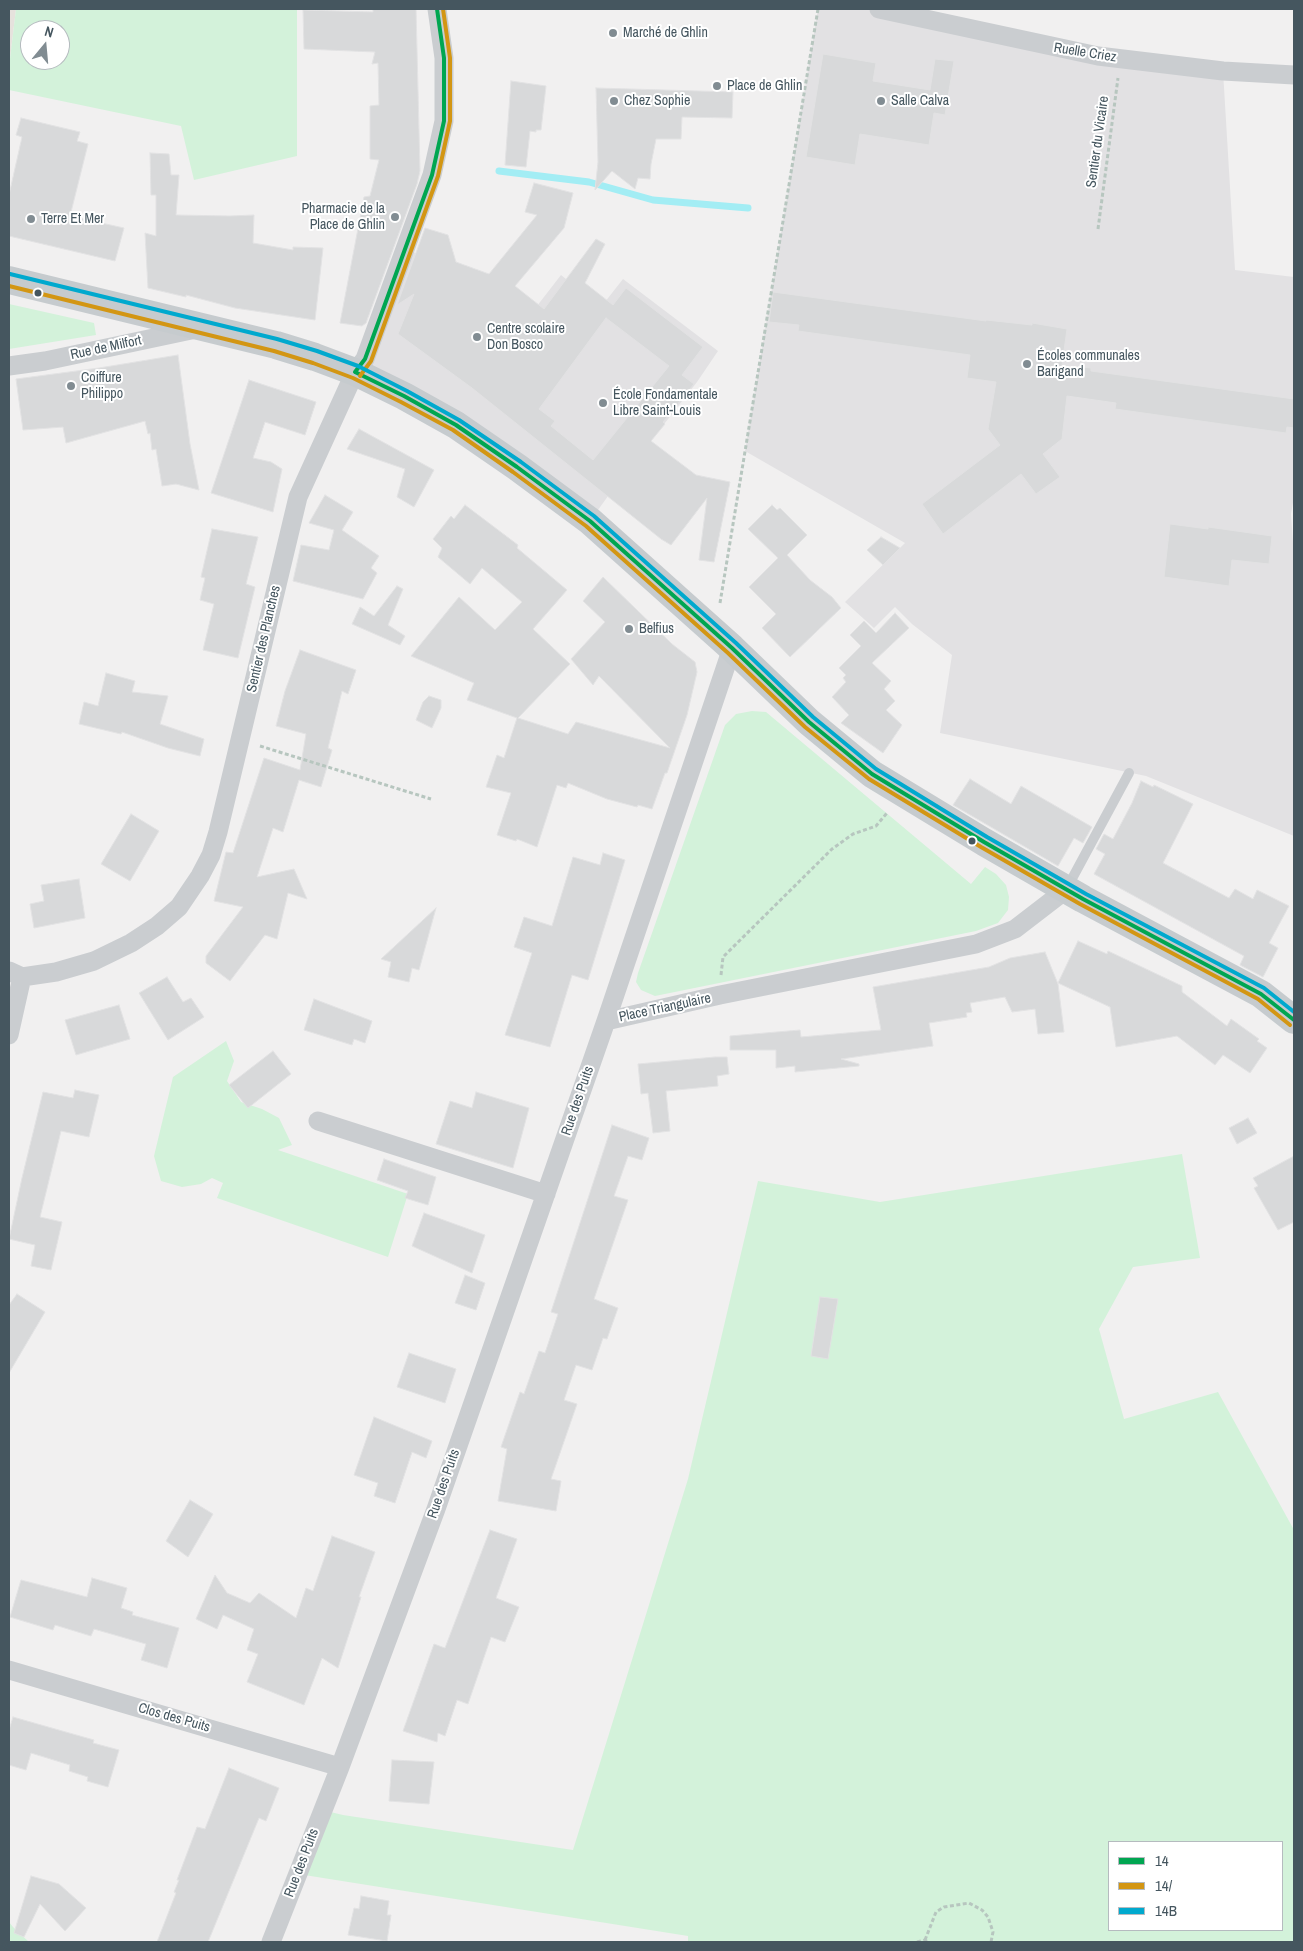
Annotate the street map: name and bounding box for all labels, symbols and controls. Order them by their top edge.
north arrow [20,20,70,70]
text: N [42,22,56,41]
place label: Marché de Ghlin [623,25,708,41]
marker: Marché de Ghlin [607,27,619,39]
street label: Ruelle Criez [1052,40,1118,66]
place label: Place de Ghlin [727,78,802,94]
marker: Place de Ghlin [711,80,723,92]
place label: Chez Sophie [624,93,690,109]
place label: Salle Calva [891,93,949,109]
marker: Chez Sophie [608,95,620,107]
marker: Salle Calva [875,95,887,107]
street label: Sentier du Vicaire [1083,95,1113,189]
place label: Pharmacie de la Place de Ghlin [301,201,385,233]
place label: Terre Et Mer [41,211,104,227]
marker: Pharmacie de la Place de Ghlin [389,211,401,223]
marker: Terre Et Mer [25,213,37,225]
unlabelled marker [33,288,43,298]
place label: Centre scolaire Don Bosco [487,321,565,354]
marker: Centre scolaire Don Bosco [471,331,483,343]
street label: Rue de Milfort [69,332,143,364]
place label: Écoles communales Barigand [1037,348,1140,381]
marker: Écoles communales Barigand [1021,358,1033,370]
place label: Coiffure Philippo [81,370,123,402]
marker: Coiffure Philippo [65,380,77,392]
place label: École Fondamentale Libre Saint-Louis [613,387,718,420]
marker: École Fondamentale Libre Saint-Louis [597,397,609,409]
street label: Sentier des Planches [244,584,284,694]
place label: Belfius [639,621,674,637]
marker: Belfius [623,623,635,635]
unlabelled marker [967,836,977,846]
street label: Place Triangulaire [618,990,712,1026]
street label: Rue des Puits [558,1064,598,1138]
street label: Rue des Puits [424,1447,464,1521]
street label: Clos des Puits [136,1700,212,1736]
street label: Rue des Puits [281,1826,323,1900]
legend [1108,1841,1283,1931]
text: 14 [1155,1850,1169,1871]
text: 14/ [1155,1875,1172,1896]
text: 14B [1155,1900,1177,1921]

